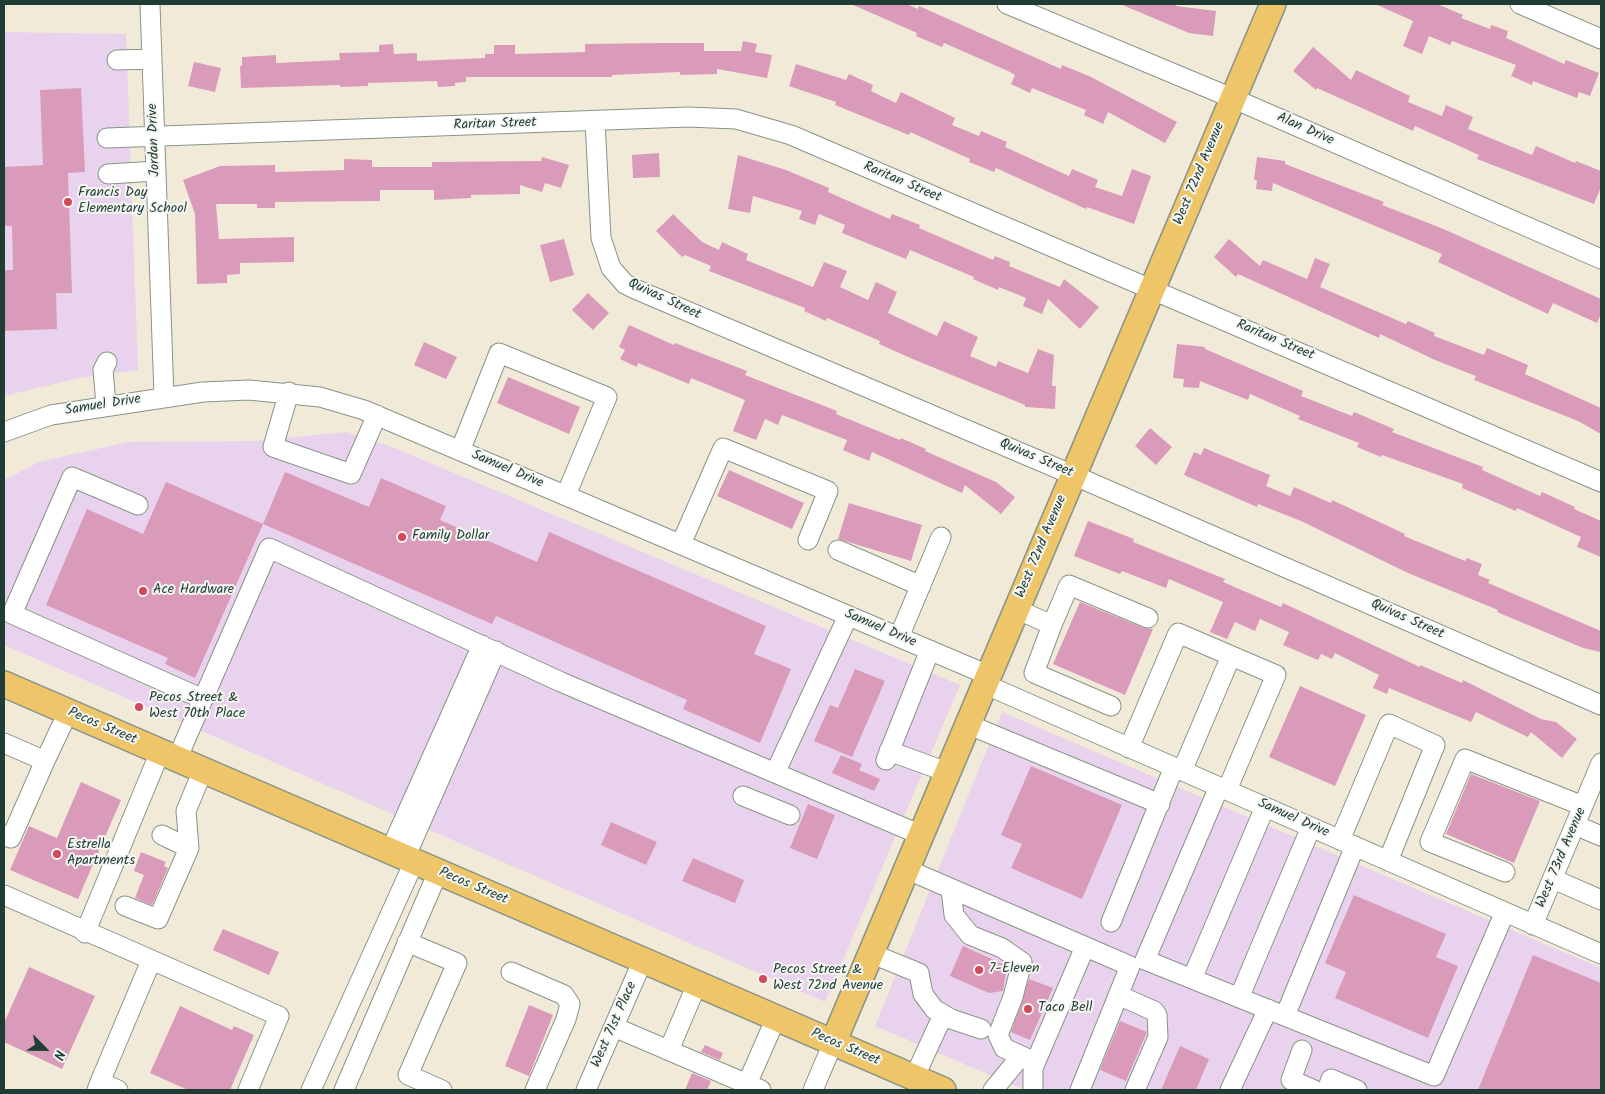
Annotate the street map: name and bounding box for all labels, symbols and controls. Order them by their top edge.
street label: Jordan Drive [145,103,165,177]
street label: Alan Drive [1274,110,1336,150]
street label: Raritan Street [453,115,537,135]
street label: West 72nd Avenue [1171,120,1229,228]
street label: Raritan Street [860,159,944,207]
place label: Francis Day Elementary School [78,186,187,218]
marker: Francis Day Elementary School [62,196,74,208]
street label: Quivas Street [625,276,703,324]
street label: Raritan Street [1233,317,1317,365]
street label: Samuel Drive [64,392,142,420]
street label: Quivas Street [997,436,1075,482]
street label: Samuel Drive [469,447,545,493]
street label: West 72nd Avenue [1013,493,1071,601]
place label: Family Dollar [412,529,489,545]
marker: Family Dollar [396,531,408,543]
place label: Ace Hardware [153,583,234,599]
marker: Ace Hardware [137,585,149,597]
street label: Quivas Street [1368,596,1446,644]
street label: Samuel Drive [842,606,918,652]
place label: Pecos Street & West 70th Place [149,691,245,724]
marker: Pecos Street & West 70th Place [133,701,145,713]
street label: Pecos Street [65,705,139,749]
street label: Samuel Drive [1255,796,1331,842]
street label: West 73rd Avenue [1533,805,1591,911]
place label: Estrella Apartments [67,838,135,870]
marker: Estrella Apartments [51,848,63,860]
street label: Pecos Street [436,865,510,909]
place label: 7-Eleven [989,962,1039,978]
place label: Pecos Street & West 72nd Avenue [773,963,883,996]
marker: 7-Eleven [973,964,985,976]
marker: Pecos Street & West 72nd Avenue [757,973,769,985]
street label: West 71st Place [589,979,641,1071]
place label: Taco Bell [1038,1001,1092,1017]
marker: Taco Bell [1022,1003,1034,1015]
north arrow [20,1024,70,1074]
street label: Pecos Street [808,1026,882,1070]
text: N [47,1046,71,1063]

